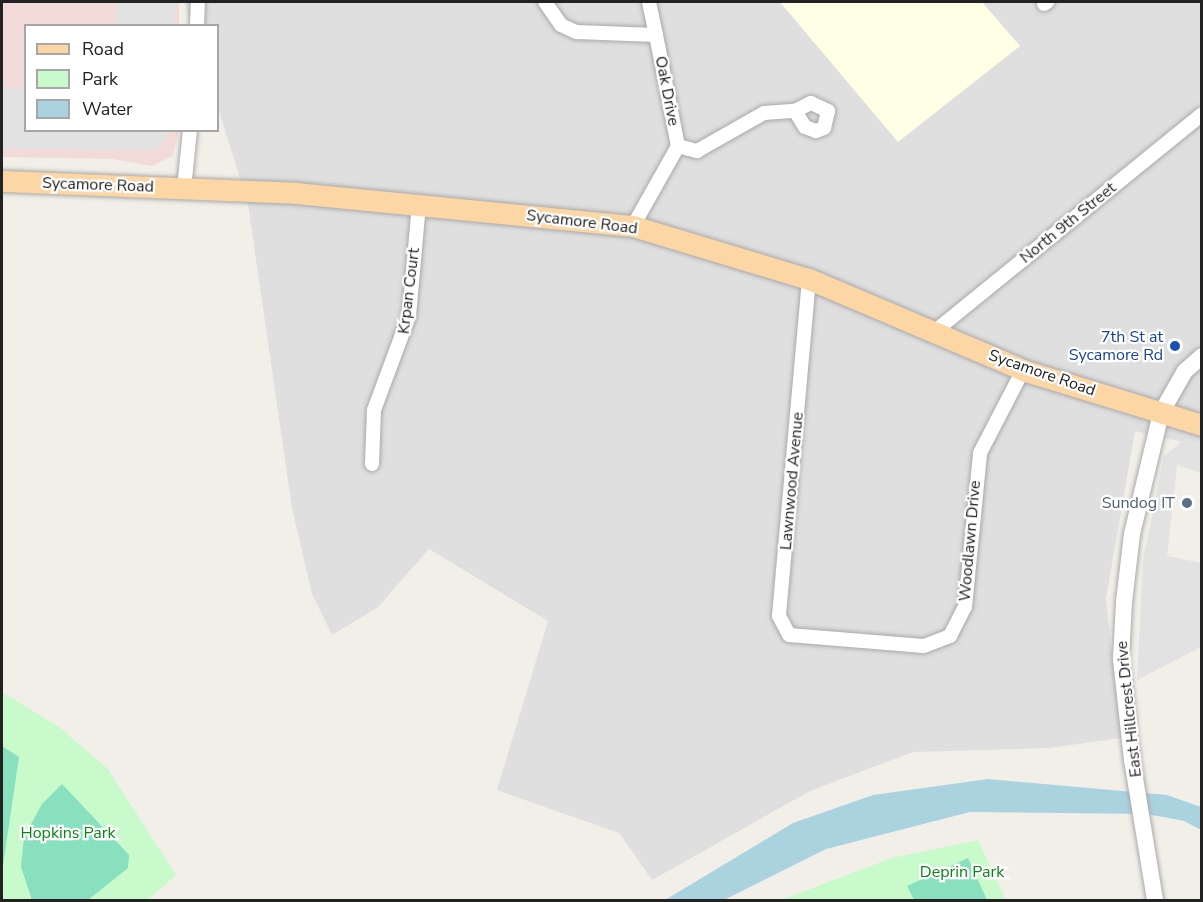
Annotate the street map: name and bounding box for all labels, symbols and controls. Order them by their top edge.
legend [24,24,219,132]
text: Road [82,37,124,61]
street label: Oak Drive [651,54,683,128]
text: Park [82,67,118,91]
text: Water [82,97,133,121]
street label: Sycamore Road [42,173,154,197]
street label: North 9th Street [1016,178,1120,268]
street label: Sycamore Road [525,206,639,238]
street label: Krpan Court [394,247,424,335]
place label: 7th St at Sycamore Rd [1069,327,1163,365]
marker: 7th St at Sycamore Rd [1168,339,1182,353]
street label: Sycamore Road [986,346,1098,400]
street label: Lawnwood Avenue [776,411,808,551]
street label: Woodlawn Drive [955,480,985,602]
place label: Sundog IT [1102,493,1175,513]
marker: Sundog IT [1180,496,1194,510]
street label: East Hillcrest Drive [1112,640,1146,778]
park label: Hopkins Park [21,823,115,843]
park label: Deprin Park [920,862,1004,882]

